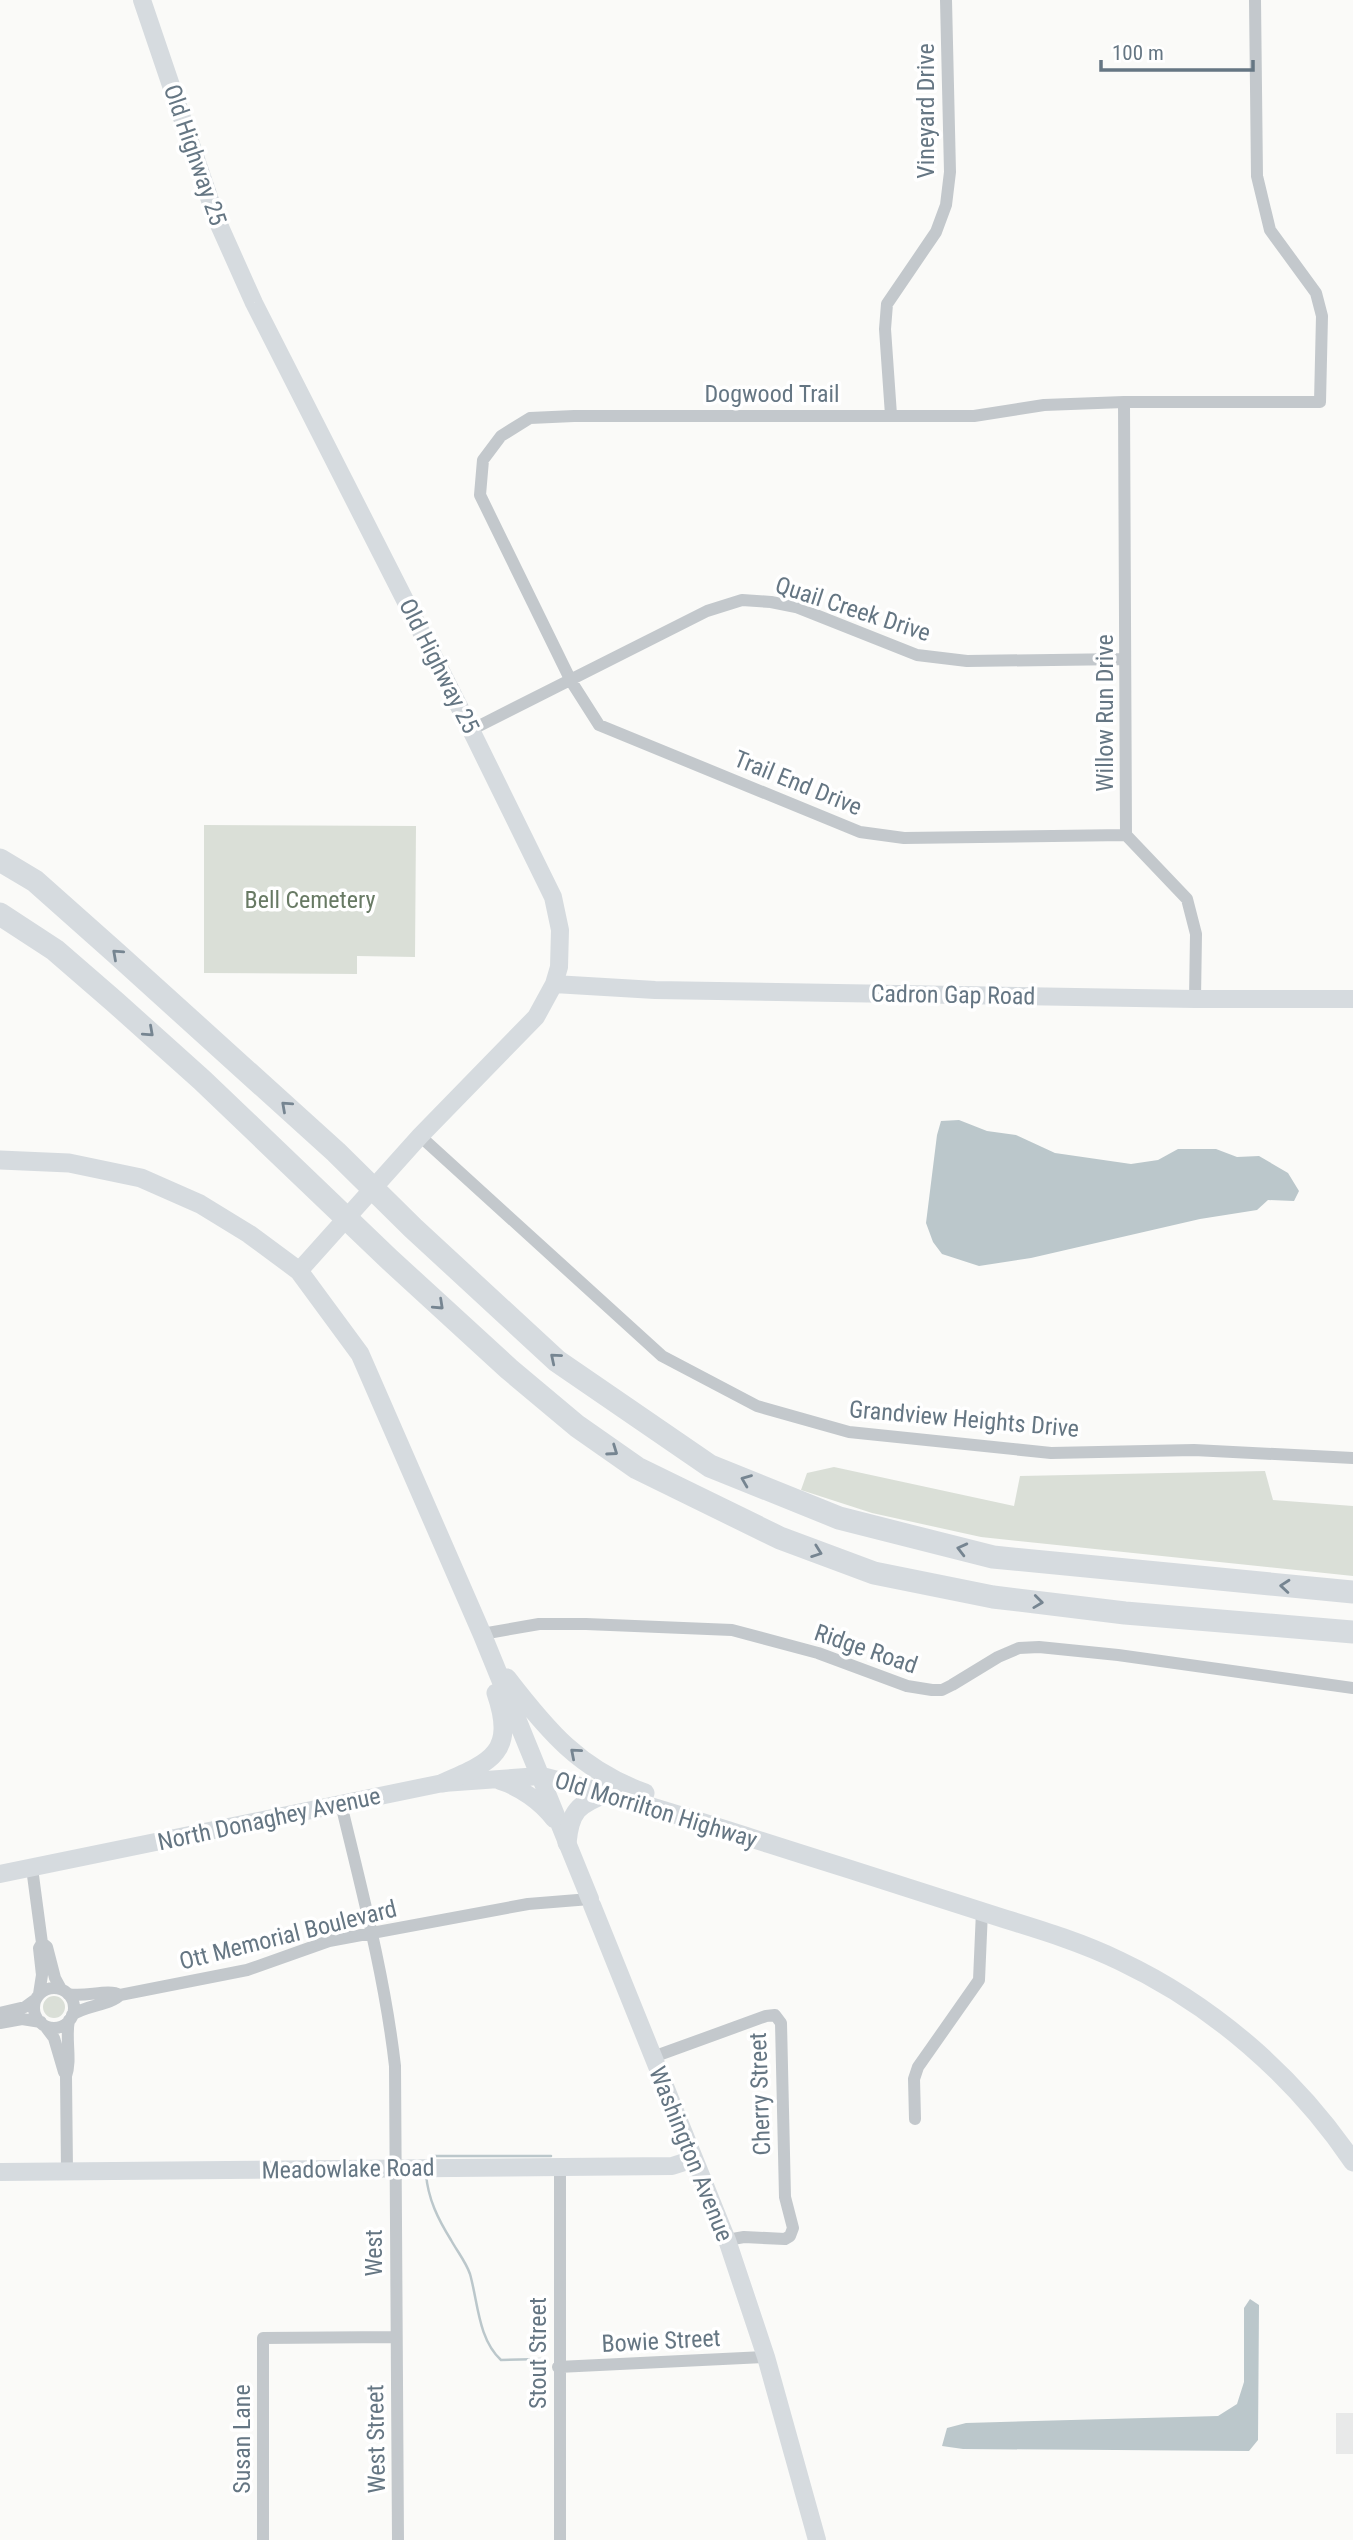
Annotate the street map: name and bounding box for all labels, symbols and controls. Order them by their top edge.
scale bar [1101,28,1253,72]
text: 100 m [1112,41,1164,65]
street label: Vineyard Drive [912,43,940,179]
street label: Old Highway 25 [158,81,232,229]
street label: Dogwood Trail [704,380,840,408]
street label: Quail Creek Drive [772,571,934,647]
street label: Old Highway 25 [393,594,485,738]
street label: Willow Run Drive [1091,634,1119,792]
street label: Trail End Drive [730,745,866,821]
park label: Bell Cemetery [245,886,375,914]
one-way arrow [112,949,125,962]
street label: Cadron Gap Road [871,980,1035,1010]
one-way arrow [141,1024,154,1037]
one-way arrow [281,1102,294,1115]
one-way arrow [431,1297,444,1309]
one-way arrow [550,1354,562,1367]
street label: Grandview Heights Drive [848,1395,1080,1443]
one-way arrow [605,1443,618,1455]
one-way arrow [740,1475,752,1489]
one-way arrow [956,1543,968,1557]
one-way arrow [810,1544,822,1558]
one-way arrow [1279,1579,1290,1594]
one-way arrow [1032,1595,1043,1610]
street label: Ridge Road [811,1618,921,1680]
one-way arrow [570,1749,583,1762]
street label: Old Morrilton Highway [552,1766,760,1854]
street label: North Donaghey Avenue [155,1782,383,1856]
street label: Ott Memorial Boulevard [176,1894,400,1976]
street label: Cherry Street [744,2032,776,2156]
street label: Washington Avenue [643,2063,739,2245]
street label: Meadowlake Road [261,2153,435,2185]
street label: West [360,2229,388,2277]
street label: Stout Street [524,2297,552,2409]
street label: Bowie Street [601,2324,721,2358]
street label: Susan Lane [228,2384,256,2494]
street label: West Street [361,2384,391,2494]

